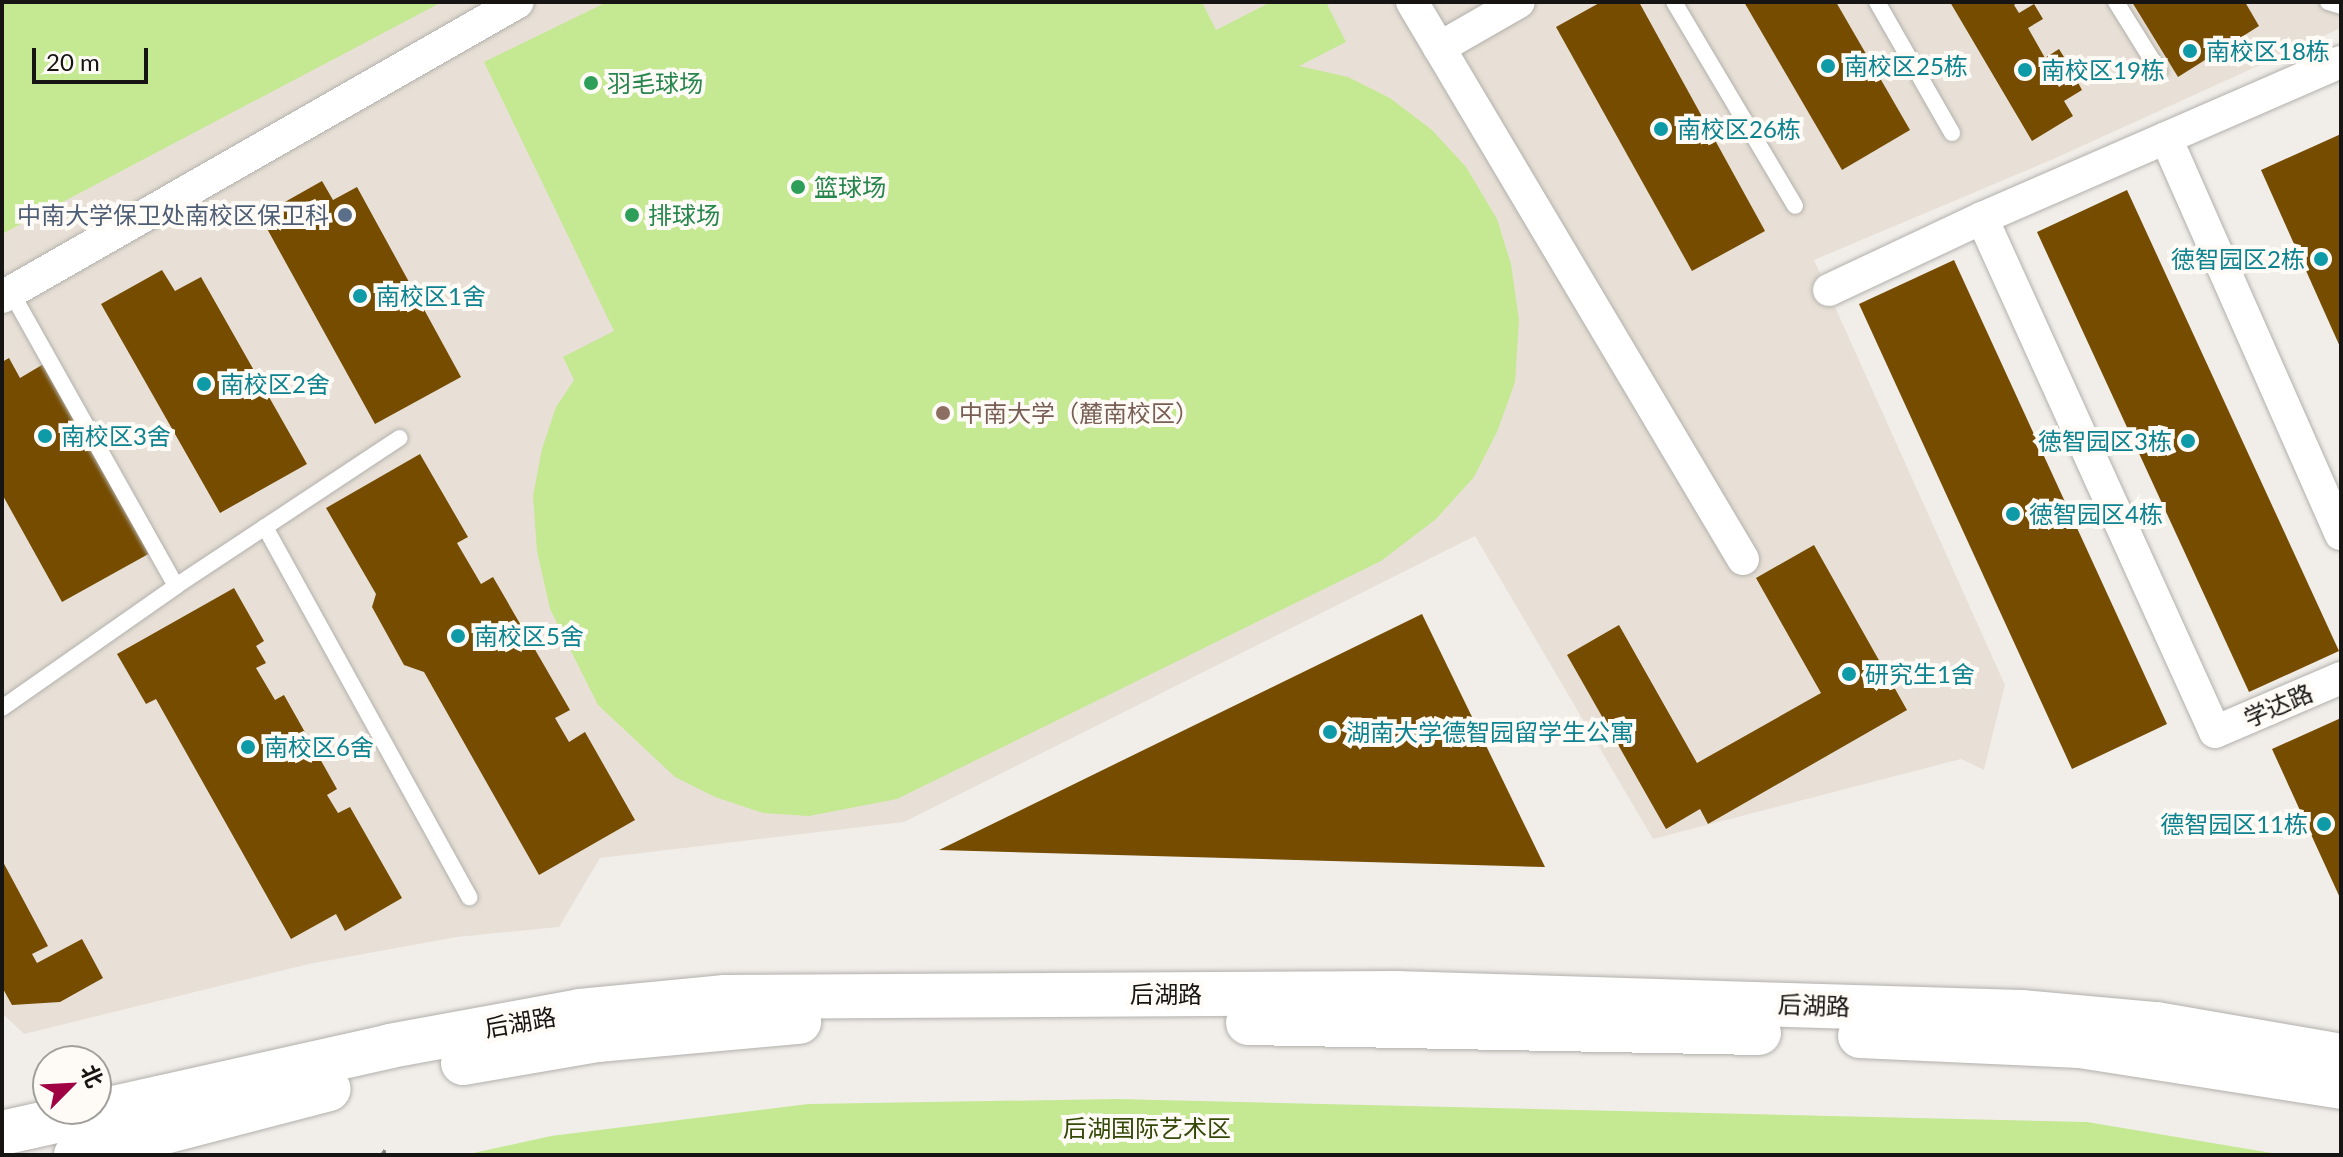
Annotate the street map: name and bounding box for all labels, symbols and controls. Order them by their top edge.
scale bar [36,32,152,82]
place label: 南校区18栋 [2206,37,2330,65]
marker: 南校区18栋 [2181,42,2199,60]
text: 20 m [46,47,100,76]
place label: 南校区25栋 [1844,52,1968,80]
place label: 南校区19栋 [2041,56,2165,84]
marker: 南校区25栋 [1819,57,1837,75]
marker: 南校区19栋 [2016,61,2034,79]
place label: 羽毛球场 [607,69,703,97]
marker: 羽毛球场 [582,74,600,92]
place label: 南校区26栋 [1677,115,1801,143]
marker: 南校区26栋 [1652,120,1670,138]
place label: 篮球场 [814,173,886,201]
marker: 篮球场 [789,178,807,196]
place label: 中南大学保卫处南校区保卫科 [17,201,329,229]
place label: 排球场 [648,201,720,229]
marker: 中南大学保卫处南校区保卫科 [336,206,354,224]
marker: 排球场 [623,206,641,224]
place label: 徳智园区2栋 [2171,245,2305,273]
marker: 徳智园区2栋 [2312,250,2330,268]
place label: 南校区1舍 [376,282,486,310]
marker: 南校区1舍 [351,287,369,305]
place label: 南校区2舍 [220,370,330,398]
marker: 南校区2舍 [195,375,213,393]
place label: 中南大学（麓南校区） [959,399,1199,427]
marker: 中南大学（麓南校区） [934,404,952,422]
place label: 南校区3舍 [61,422,171,450]
marker: 南校区3舍 [36,427,54,445]
place label: 徳智园区3栋 [2038,427,2172,455]
marker: 徳智园区3栋 [2179,432,2197,450]
place label: 徳智园区4栋 [2029,500,2163,528]
marker: 徳智园区4栋 [2004,505,2022,523]
place label: 南校区5舍 [474,622,584,650]
marker: 南校区5舍 [449,627,467,645]
place label: 研究生1舍 [1865,660,1975,688]
marker: 研究生1舍 [1840,665,1858,683]
street label: 学达路 [2239,678,2317,732]
place label: 湖南大学德智园留学生公寓 [1346,718,1634,746]
marker: 湖南大学德智园留学生公寓 [1321,723,1339,741]
place label: 南校区6舍 [264,733,374,761]
marker: 南校区6舍 [239,738,257,756]
place label: 德智园区11栋 [2160,810,2308,838]
marker: 德智园区11栋 [2315,815,2333,833]
street label: 后湖路 [1130,980,1202,1008]
street label: 后湖路 [1778,989,1850,1021]
street label: 后湖路 [482,1002,558,1042]
north arrow [32,1045,112,1125]
text: 北 [76,1060,109,1091]
park label: 后湖国际艺术区 [1063,1114,1231,1142]

